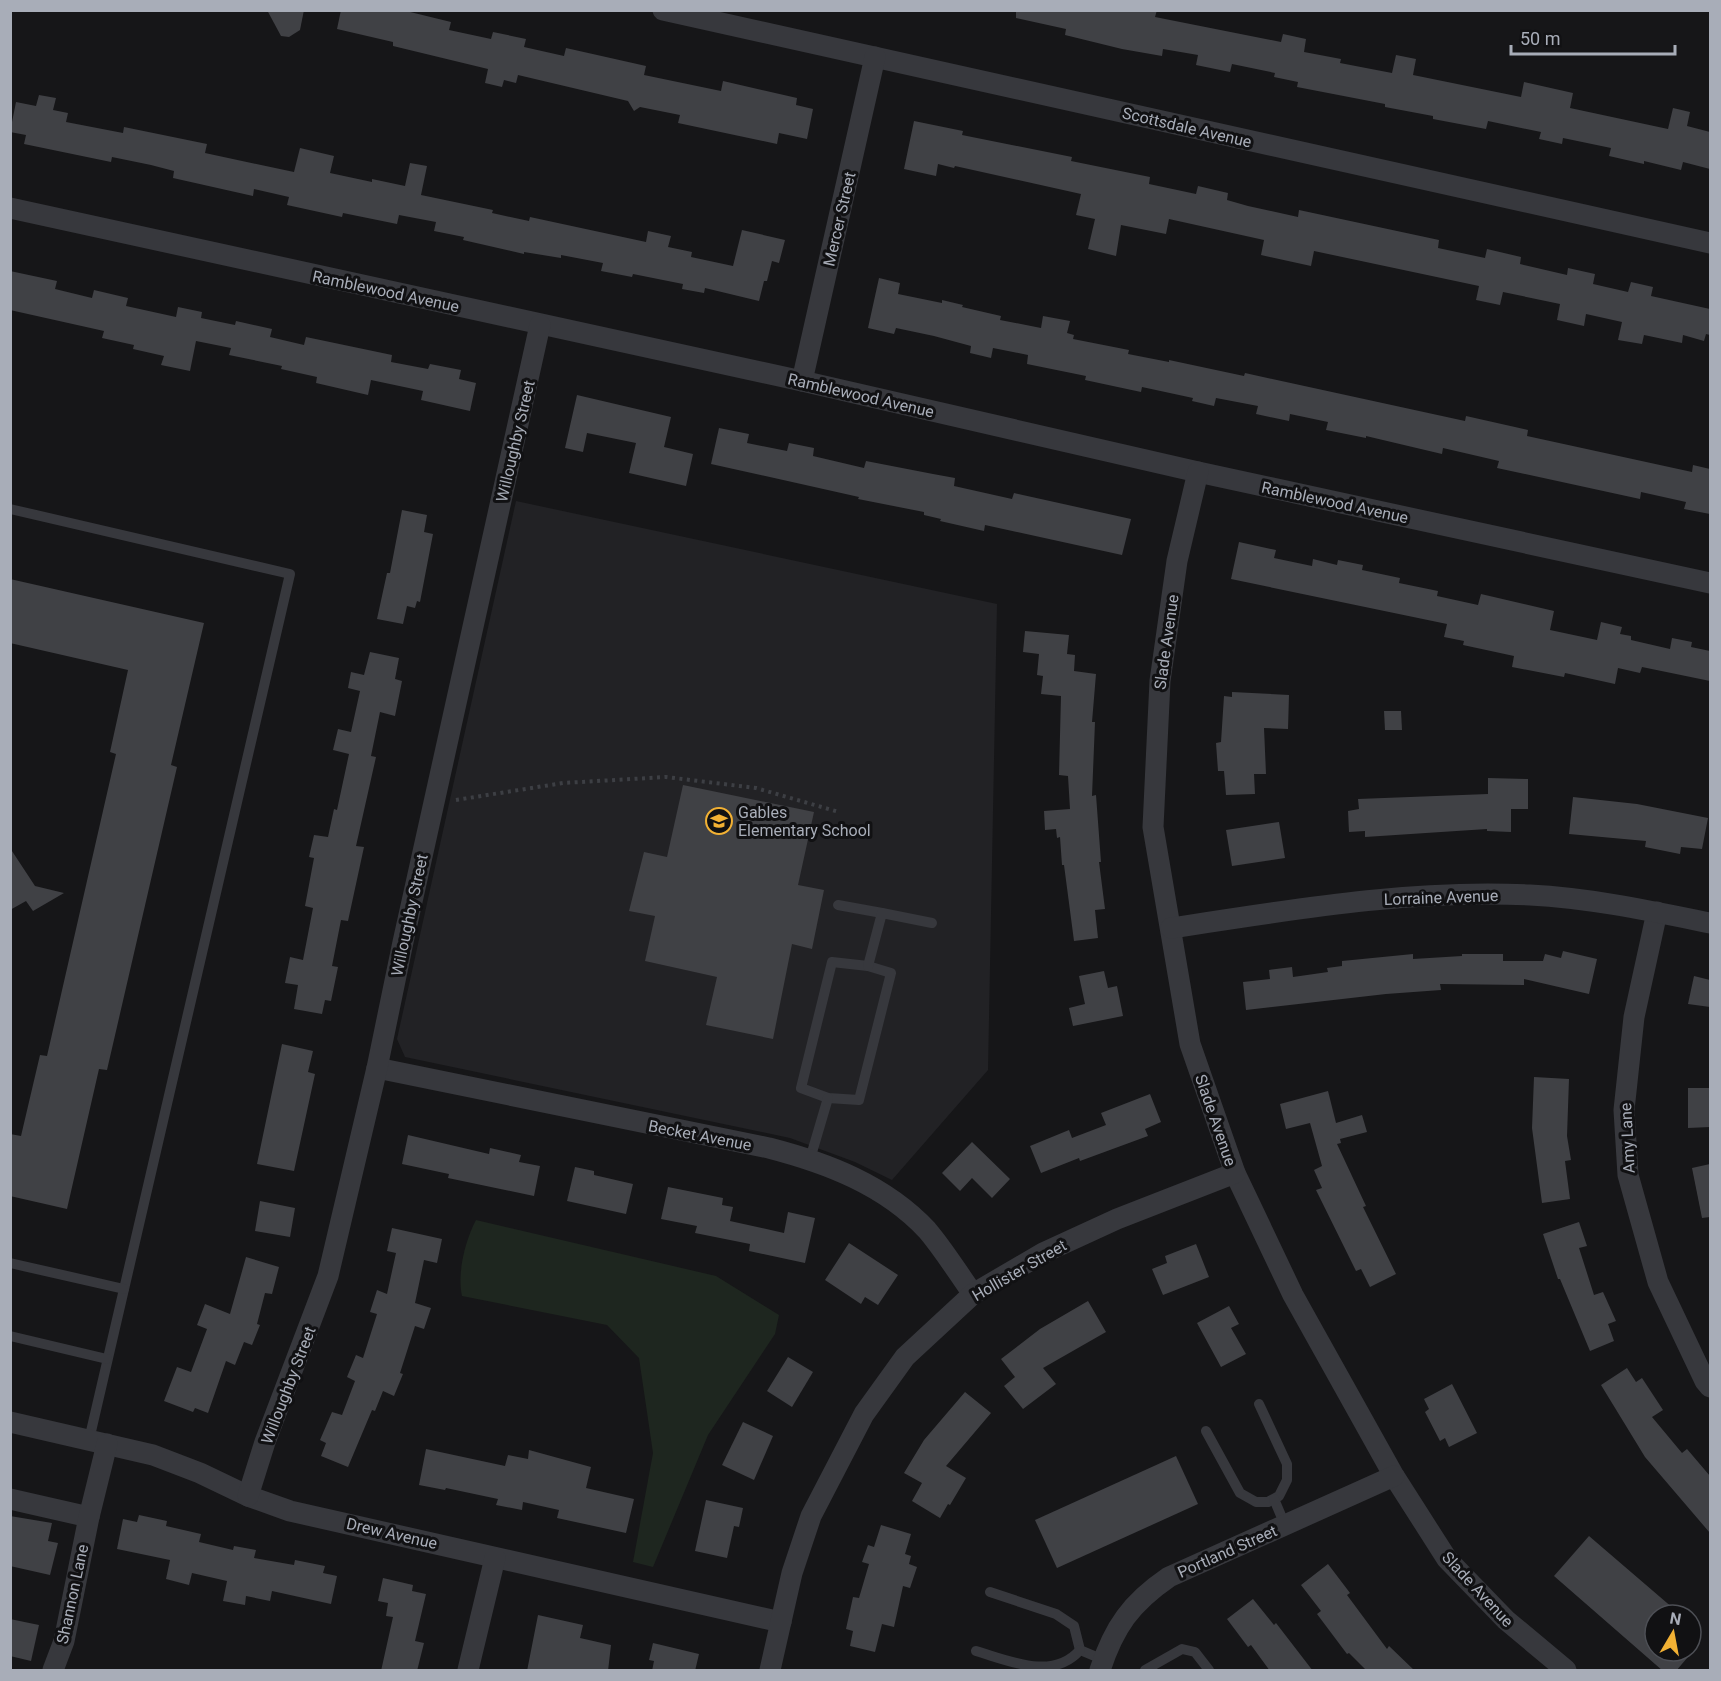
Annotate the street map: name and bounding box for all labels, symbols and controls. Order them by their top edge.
scale bar [1511,18,1674,56]
text: 50 m [1520,28,1560,49]
street label: Scottsdale Avenue [1120,103,1253,152]
street label: Mercer Street [819,170,860,268]
street label: Ramblewood Avenue [311,267,461,316]
street label: Ramblewood Avenue [786,369,936,422]
street label: Willoughby Street [492,378,539,504]
street label: Ramblewood Avenue [1260,478,1410,527]
street label: Slade Avenue [1150,593,1183,691]
place label: Gables Elementary School [738,803,871,840]
school or university icon: Gables Elementary School [704,806,734,836]
street label: Willoughby Street [387,852,432,978]
street label: Lorraine Avenue [1383,886,1499,909]
street label: Slade Avenue [1191,1072,1240,1169]
street label: Amy Lane [1616,1102,1639,1174]
street label: Becket Avenue [647,1116,753,1155]
street label: Hollister Street [969,1236,1070,1305]
street label: Willoughby Street [257,1324,320,1447]
street label: Drew Avenue [345,1514,439,1553]
street label: Portland Street [1175,1521,1280,1582]
street label: Shannon Lane [53,1543,92,1646]
street label: Slade Avenue [1438,1548,1517,1631]
north arrow [1643,1603,1703,1663]
text: N [1668,1608,1683,1629]

